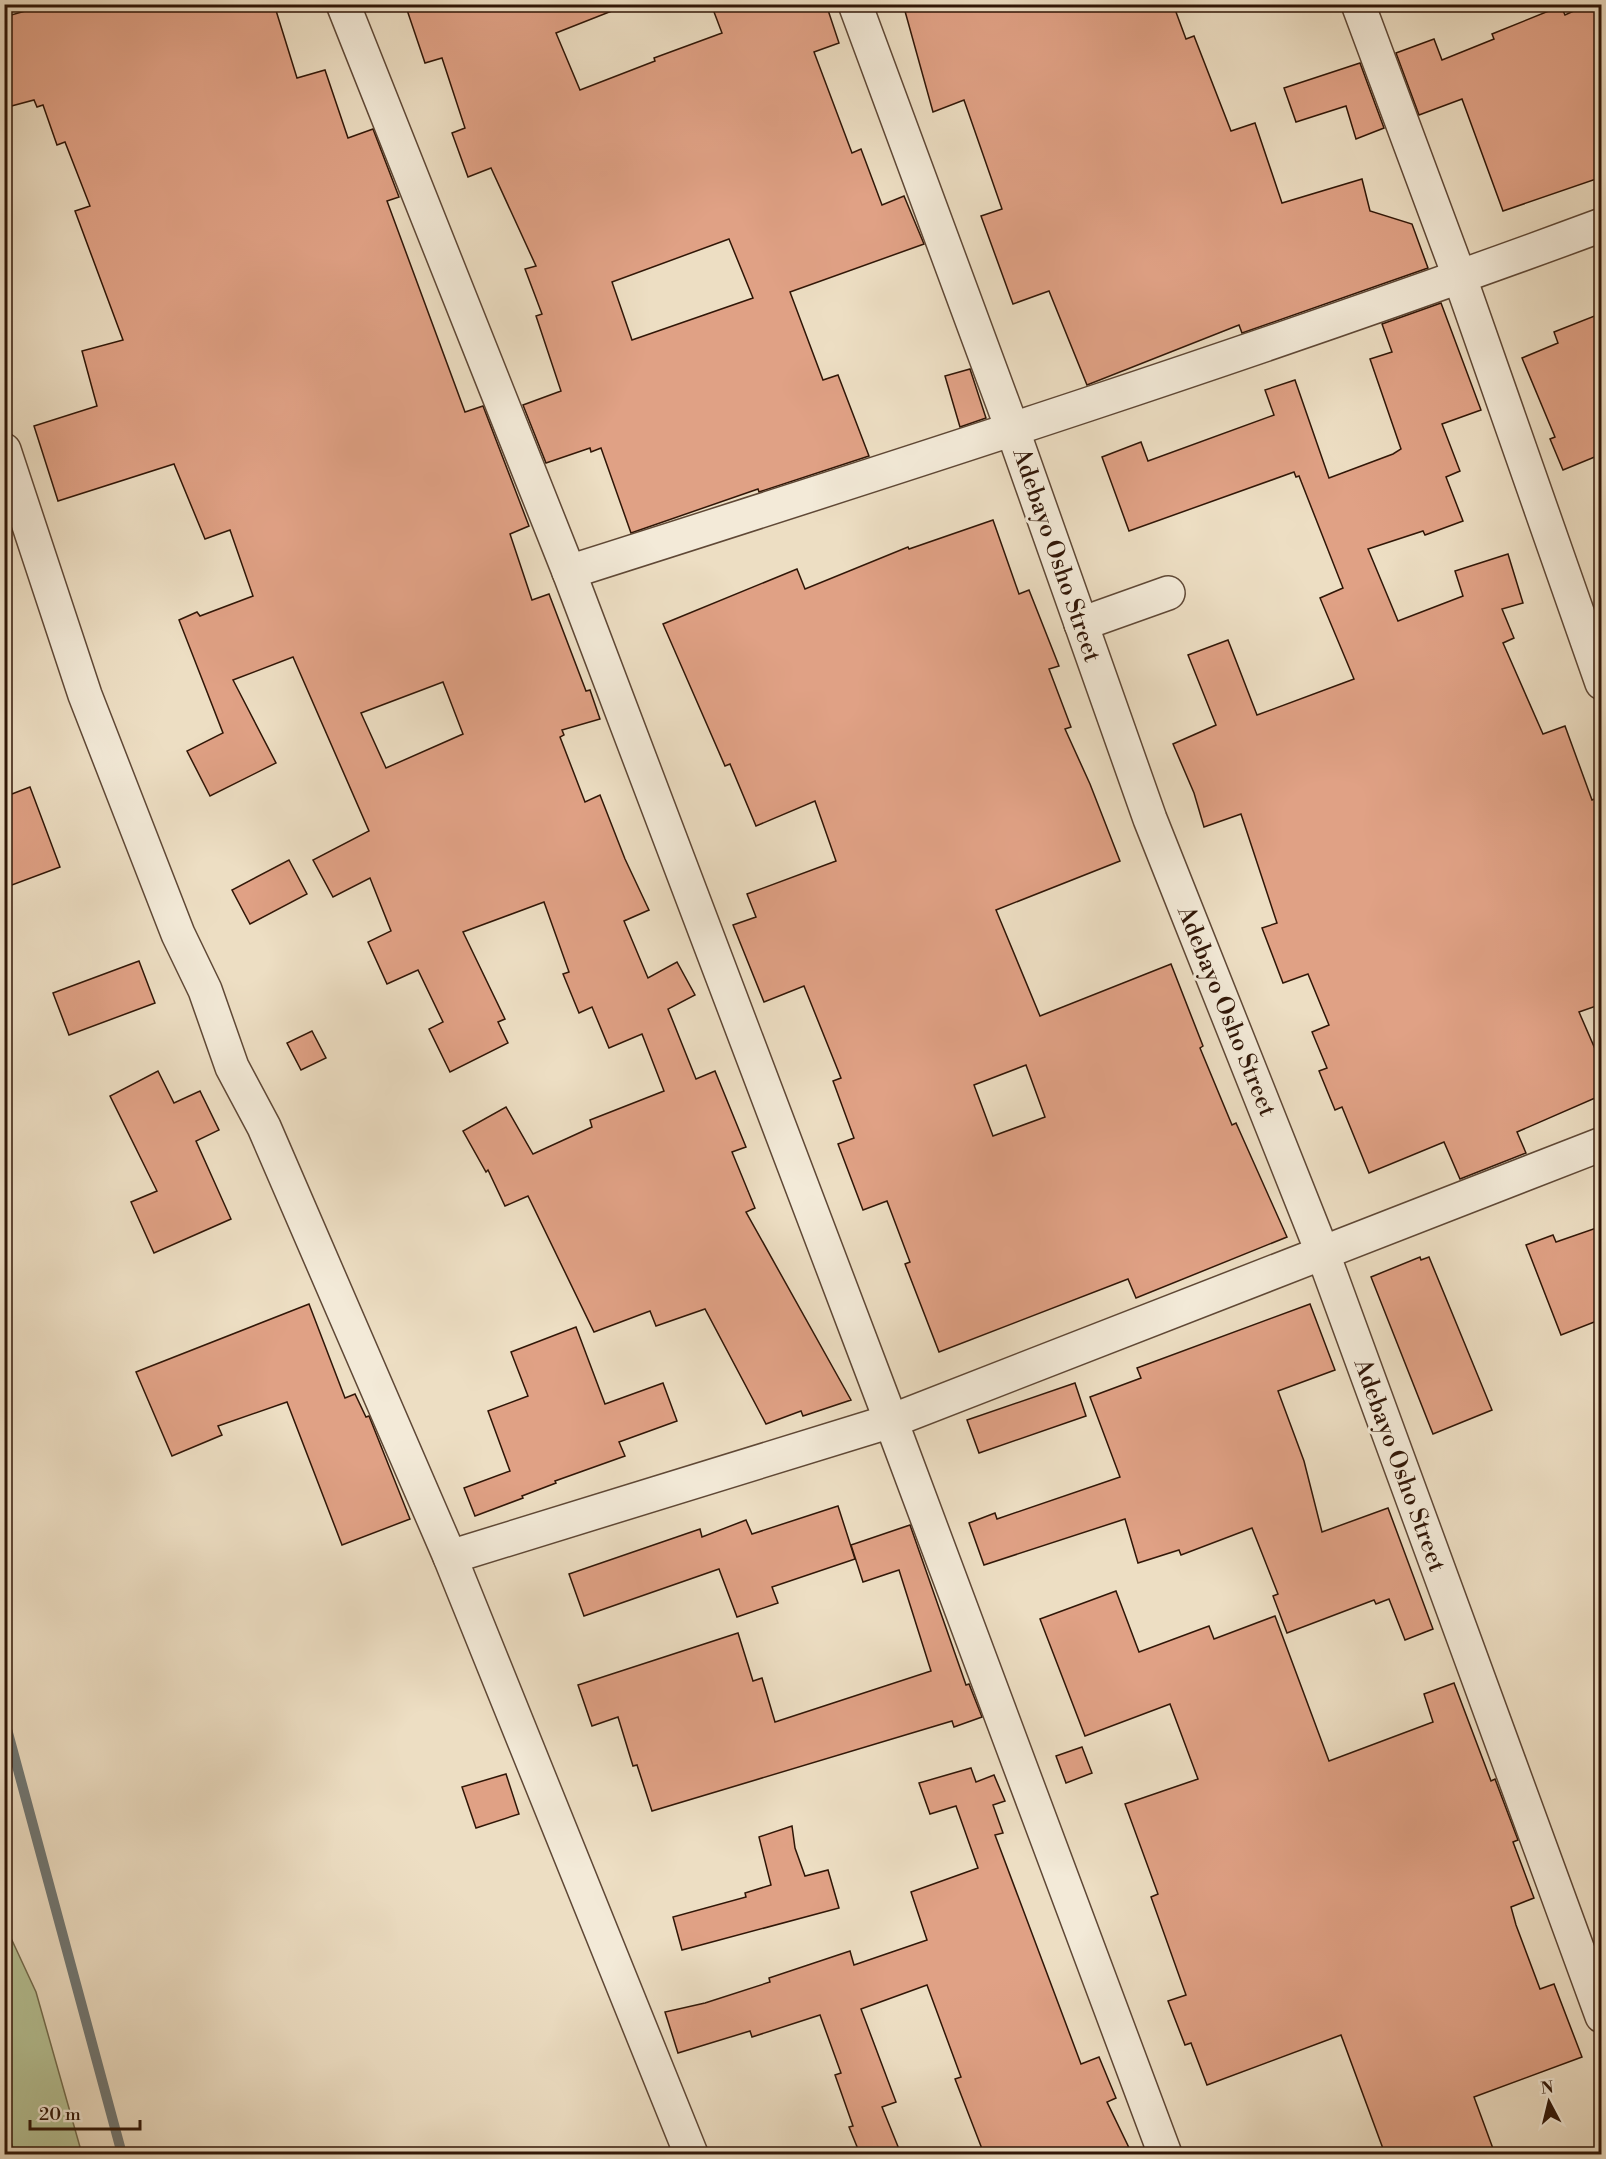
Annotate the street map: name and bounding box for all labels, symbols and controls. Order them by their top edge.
street label: Adebayo Osho Street [1005,443,1107,667]
street label: Adebayo Osho Street [1170,901,1282,1121]
street label: Adebayo Osho Street [1346,1354,1452,1576]
north arrow [1519,2072,1579,2132]
text: N [1540,2077,1555,2099]
scale bar [30,2093,140,2131]
text: 20 m [39,2103,81,2126]

